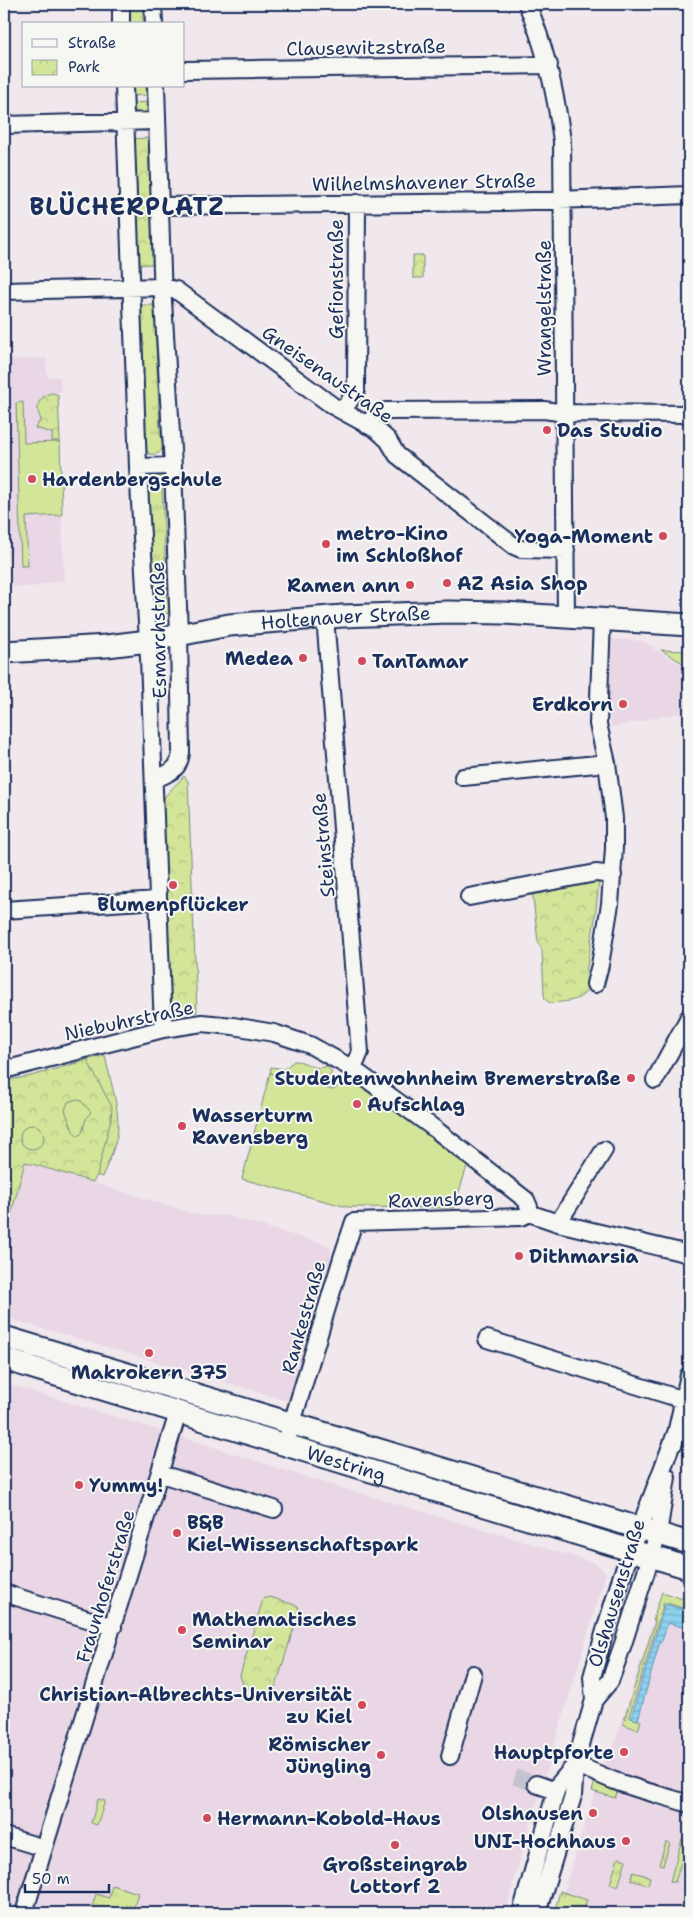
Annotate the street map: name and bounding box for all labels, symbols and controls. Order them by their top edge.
legend [22,22,185,88]
text: Straße [68,33,116,53]
street label: Clausewitzstraße [286,34,446,61]
text: Park [68,57,100,77]
street label: Wilhelmshavener Straße [312,168,536,197]
district label: BLÜCHERPLATZ [29,191,225,223]
street label: Gefionstraße [324,219,349,339]
street label: Wrangelstraße [532,240,557,376]
street label: Gneisenaustraße [257,320,398,429]
place label: Das Studio [557,418,663,443]
marker: Das Studio [541,424,553,436]
place label: Hardenbergschule [42,467,222,492]
marker: Hardenbergschule [26,473,38,485]
place label: metro-Kino im Schloßhof [336,521,463,568]
place label: Yoga-Moment [515,524,653,549]
marker: Yoga-Moment [657,530,669,542]
marker: metro-Kino im Schloßhof [320,538,332,550]
street label: Esmarchstraße [145,561,172,699]
place label: AZ Asia Shop [457,571,588,596]
place label: Ramen ann [287,573,400,598]
marker: AZ Asia Shop [441,577,453,589]
marker: Ramen ann [404,579,416,591]
street label: Holtenauer Straße [260,601,431,635]
place label: Medea [225,646,293,671]
place label: TanTamar [372,649,469,674]
marker: Medea [297,652,309,664]
marker: TanTamar [356,655,368,667]
place label: Erdkorn [532,692,613,717]
marker: Erdkorn [617,698,629,710]
street label: Steinstraße [306,791,341,898]
marker: Blumenpflücker [167,879,179,891]
place label: Blumenpflücker [97,892,249,917]
street label: Niebuhrstraße [62,995,196,1046]
place label: Studentenwohnheim Bremerstraße [274,1066,621,1091]
marker: Studentenwohnheim Bremerstraße [625,1072,637,1084]
place label: Aufschlag [367,1092,465,1117]
marker: Aufschlag [351,1098,363,1110]
place label: Wasserturm Ravensberg [192,1103,313,1150]
marker: Wasserturm Ravensberg [176,1120,188,1132]
street label: Ravensberg [388,1185,494,1214]
place label: Dithmarsia [529,1244,639,1269]
marker: Dithmarsia [513,1250,525,1262]
street label: Rankestraße [275,1258,332,1377]
marker: Makrokern 375 [143,1347,155,1359]
place label: Makrokern 375 [71,1360,227,1385]
street label: Westring [304,1440,389,1488]
place label: Yummy! [89,1473,163,1498]
marker: Yummy! [73,1479,85,1491]
street label: Fraunhoferstraße [70,1506,141,1666]
place label: B&B Kiel-Wissenschaftspark [187,1510,419,1557]
street label: Olshausenstraße [582,1516,651,1670]
marker: B&B Kiel-Wissenschaftspark [171,1527,183,1539]
place label: Mathematisches Seminar [192,1607,357,1654]
marker: Mathematisches Seminar [176,1624,188,1636]
place label: Christian-Albrechts-Universität zu Kiel [39,1682,352,1729]
marker: Christian-Albrechts-Universität zu Kiel [356,1699,368,1711]
place label: Römischer Jüngling [268,1732,371,1779]
place label: Hauptpforte [494,1740,614,1765]
marker: Hauptpforte [618,1746,630,1758]
marker: Römischer Jüngling [375,1749,387,1761]
place label: Olshausen [481,1801,583,1826]
place label: Hermann-Kobold-Haus [217,1806,441,1831]
marker: Olshausen [587,1807,599,1819]
marker: Hermann-Kobold-Haus [201,1812,213,1824]
place label: UNI-Hochhaus [474,1829,616,1854]
marker: UNI-Hochhaus [620,1835,632,1847]
marker: Großsteingrab Lottorf 2 [389,1839,401,1851]
place label: Großsteingrab Lottorf 2 [322,1852,468,1899]
scale bar [25,1862,109,1894]
text: 50 m [32,1869,70,1889]

